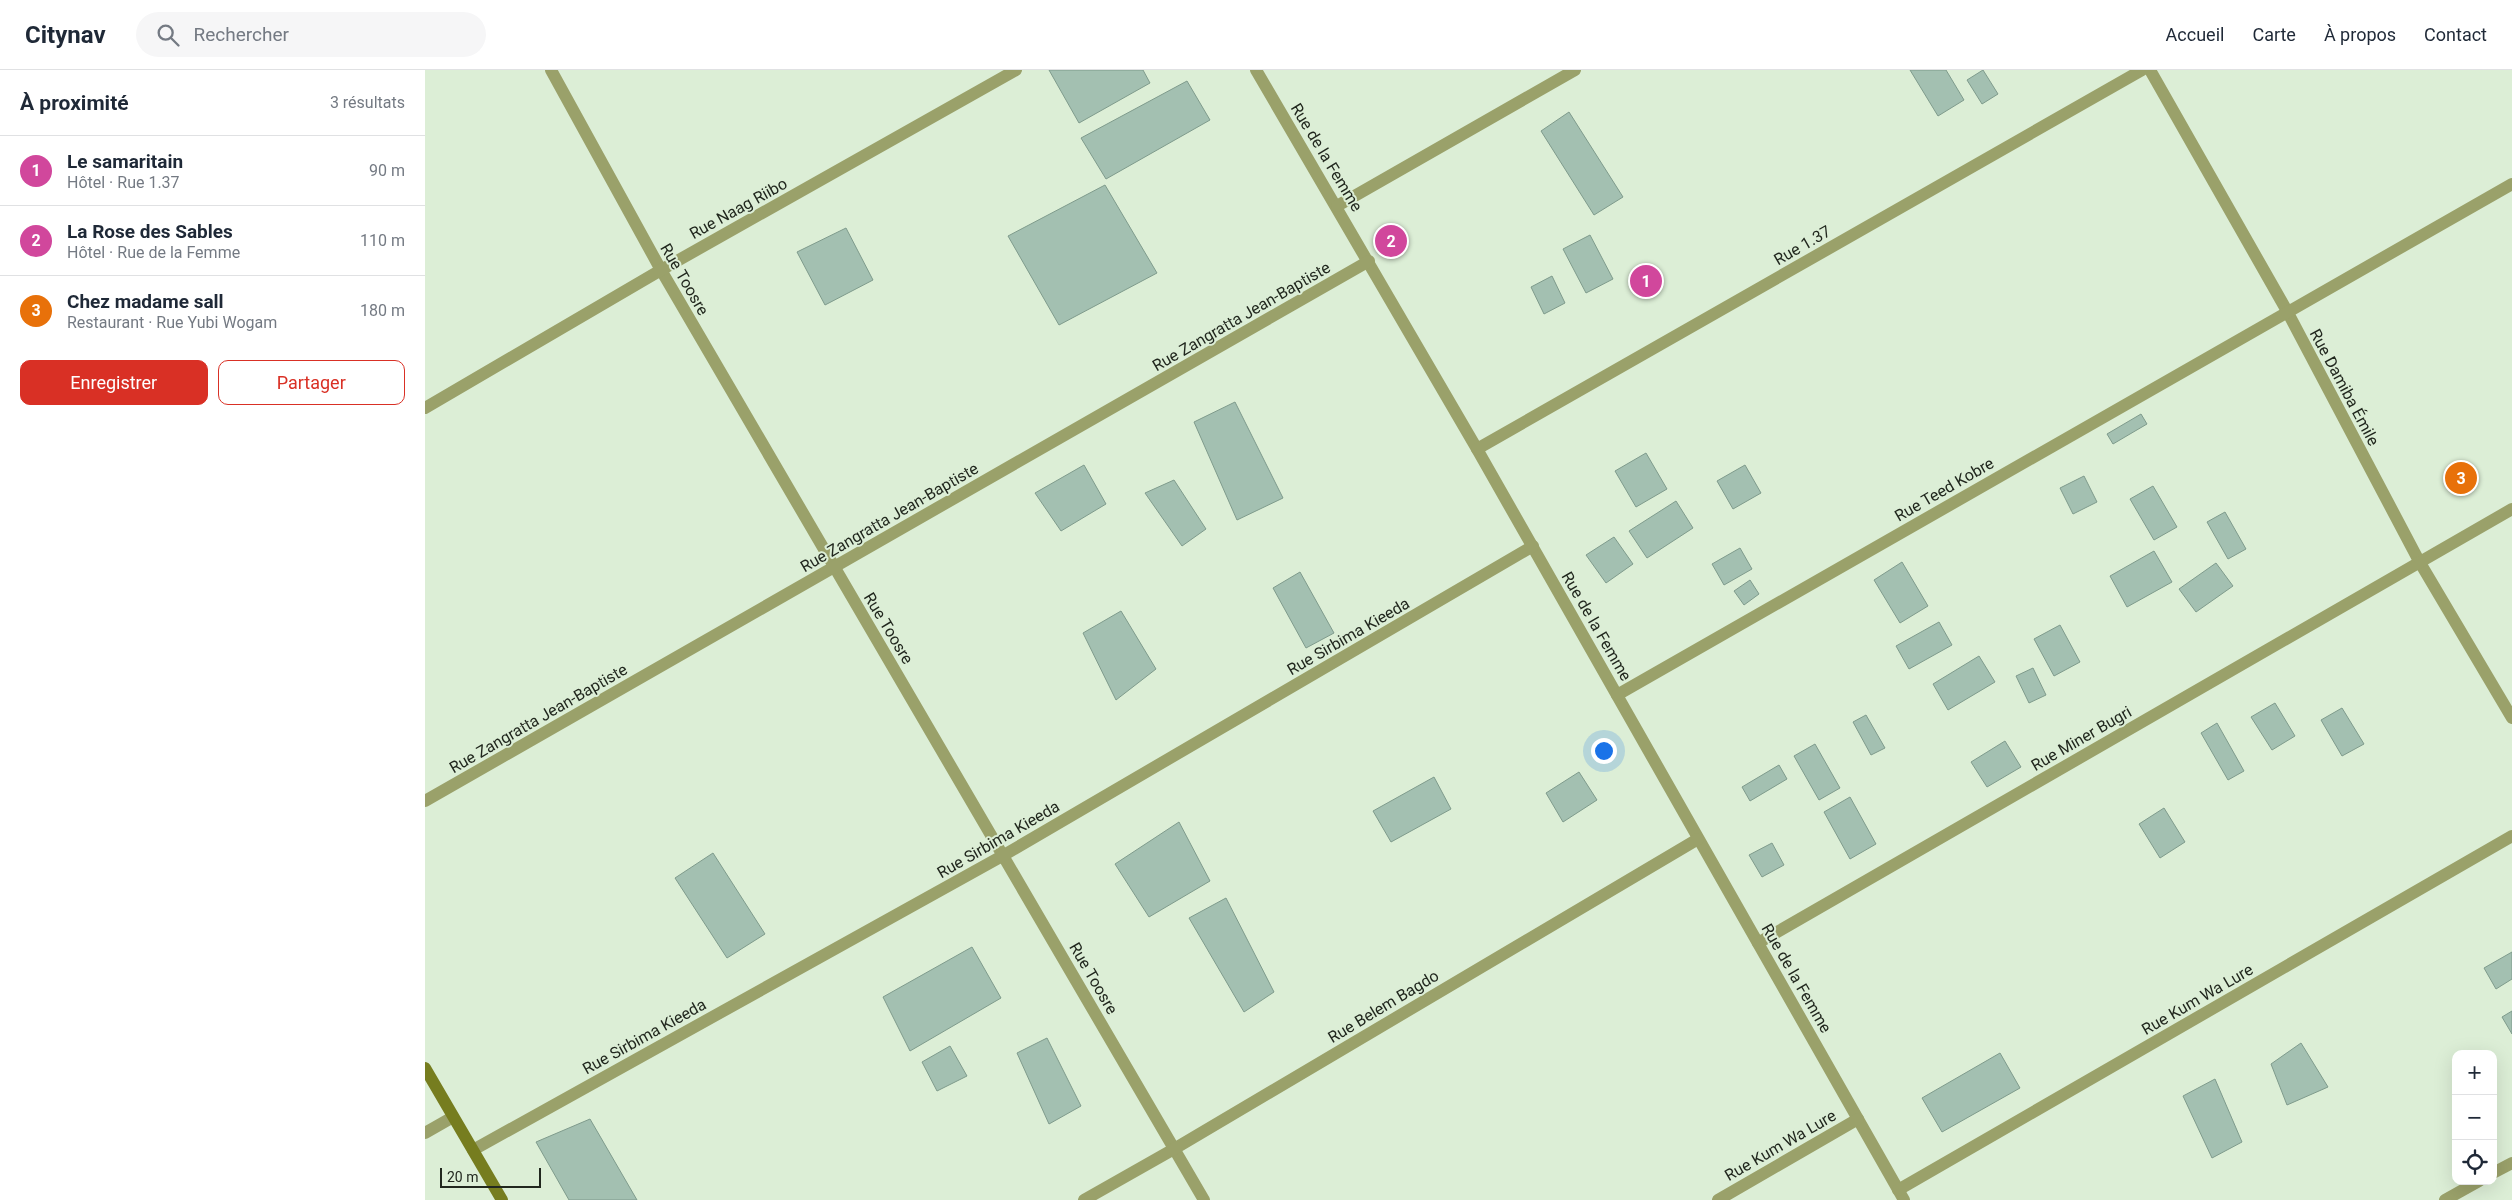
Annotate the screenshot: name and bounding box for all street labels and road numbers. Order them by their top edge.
street label: Rue de la Femme [1287,100,1366,215]
street label: Rue Naag Riibo [686,174,790,243]
street label: Rue 1.37 [1771,222,1834,269]
street label: Rue Toosre [656,240,713,319]
street label: Rue Zangratta Jean-Baptiste [1149,258,1334,375]
street label: Rue Damiba Émile [2306,326,2383,449]
street label: Rue Teed Kobre [1891,453,1997,525]
street label: Rue Zangratta Jean-Baptiste [797,459,982,576]
street label: Rue de la Femme [1558,568,1636,684]
street label: Rue Toosre [860,589,917,667]
street label: Rue Sirbima Kieeda [1284,594,1413,679]
street label: Rue Zangratta Jean-Baptiste [446,660,631,777]
street label: Rue Miner Bugri [2028,702,2135,775]
street label: Rue Sirbima Kieeda [934,797,1063,882]
street label: Rue de la Femme [1758,920,1836,1036]
street label: Rue Toosre [1065,939,1122,1018]
street label: Rue Kum Wa Lure [2138,960,2256,1039]
street label: Rue Belem Bagdo [1324,966,1442,1047]
street label: Rue Sirbima Kieeda [579,995,709,1078]
street label: Rue Kum Wa Lure [1721,1106,1839,1185]

